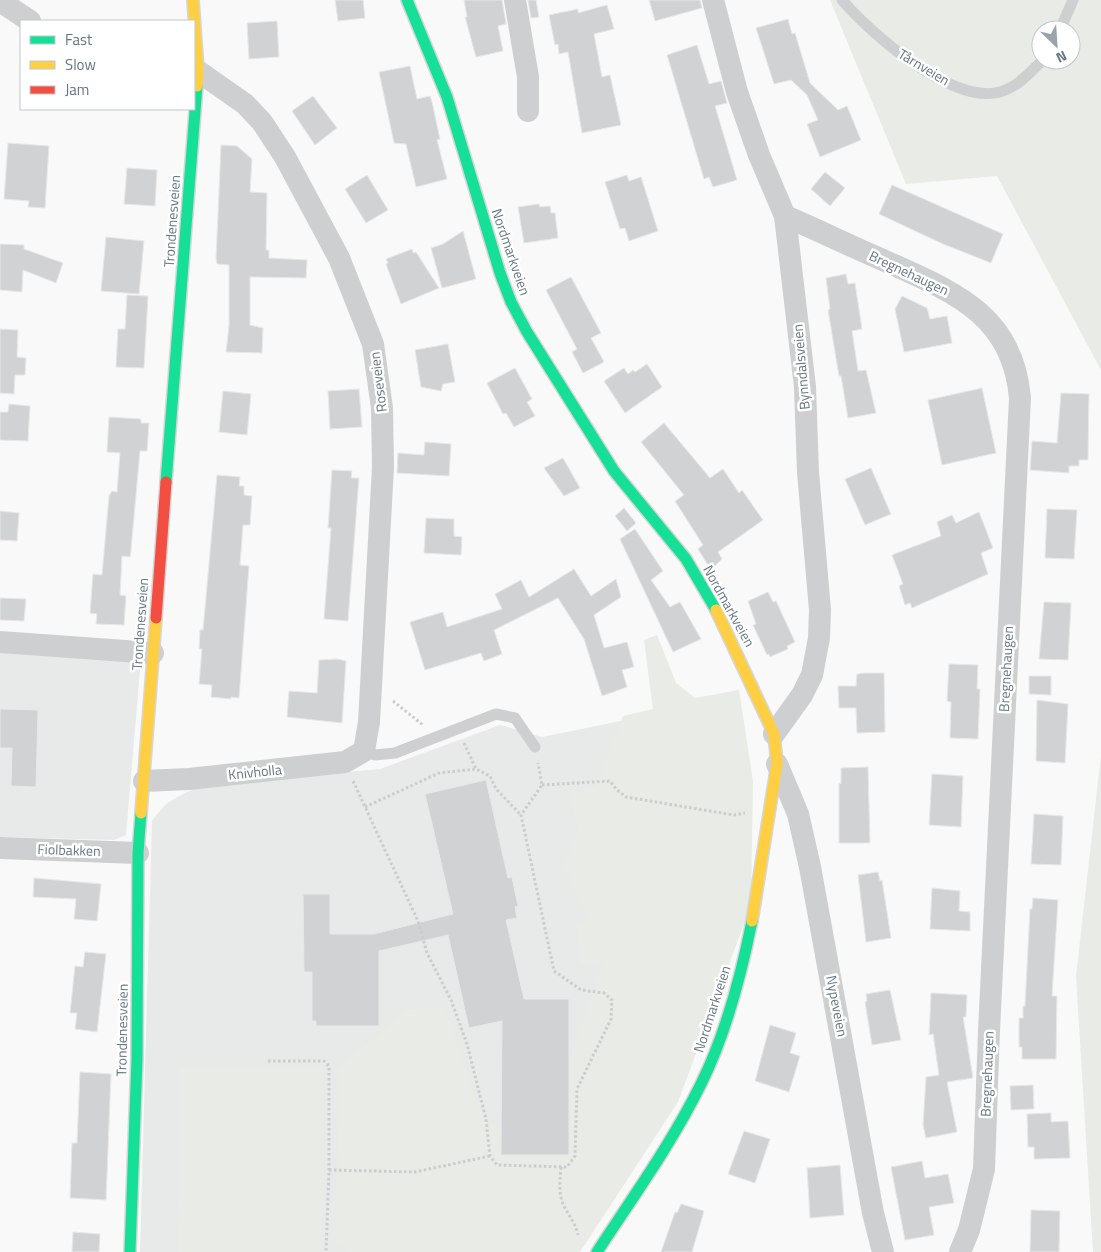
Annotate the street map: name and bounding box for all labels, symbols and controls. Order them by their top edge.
legend [20,20,195,110]
north arrow [1031,20,1081,70]
text: Fast [65,28,93,51]
street label: Tårnveien [895,43,954,90]
text: N [1053,46,1071,69]
text: Slow [65,53,96,76]
text: Jam [65,78,89,101]
street label: Trondenesveien [158,174,185,268]
street label: Nordmarkveien [487,206,536,298]
street label: Bregnehaugen [866,245,953,300]
street label: Bynndalsveien [786,323,815,411]
street label: Roseveien [363,351,392,413]
street label: Nordmarkveien [698,561,761,650]
street label: Trondenesveien [126,577,153,671]
street label: Bregnehaugen [993,626,1018,712]
street label: Knivholla [227,758,283,785]
street label: Fiolbakken [37,838,101,861]
street label: Nordmarkveien [688,963,735,1055]
street label: Nypeveien [821,974,854,1038]
street label: Trondenesveien [110,984,133,1076]
street label: Bregnehaugen [975,1031,998,1117]

